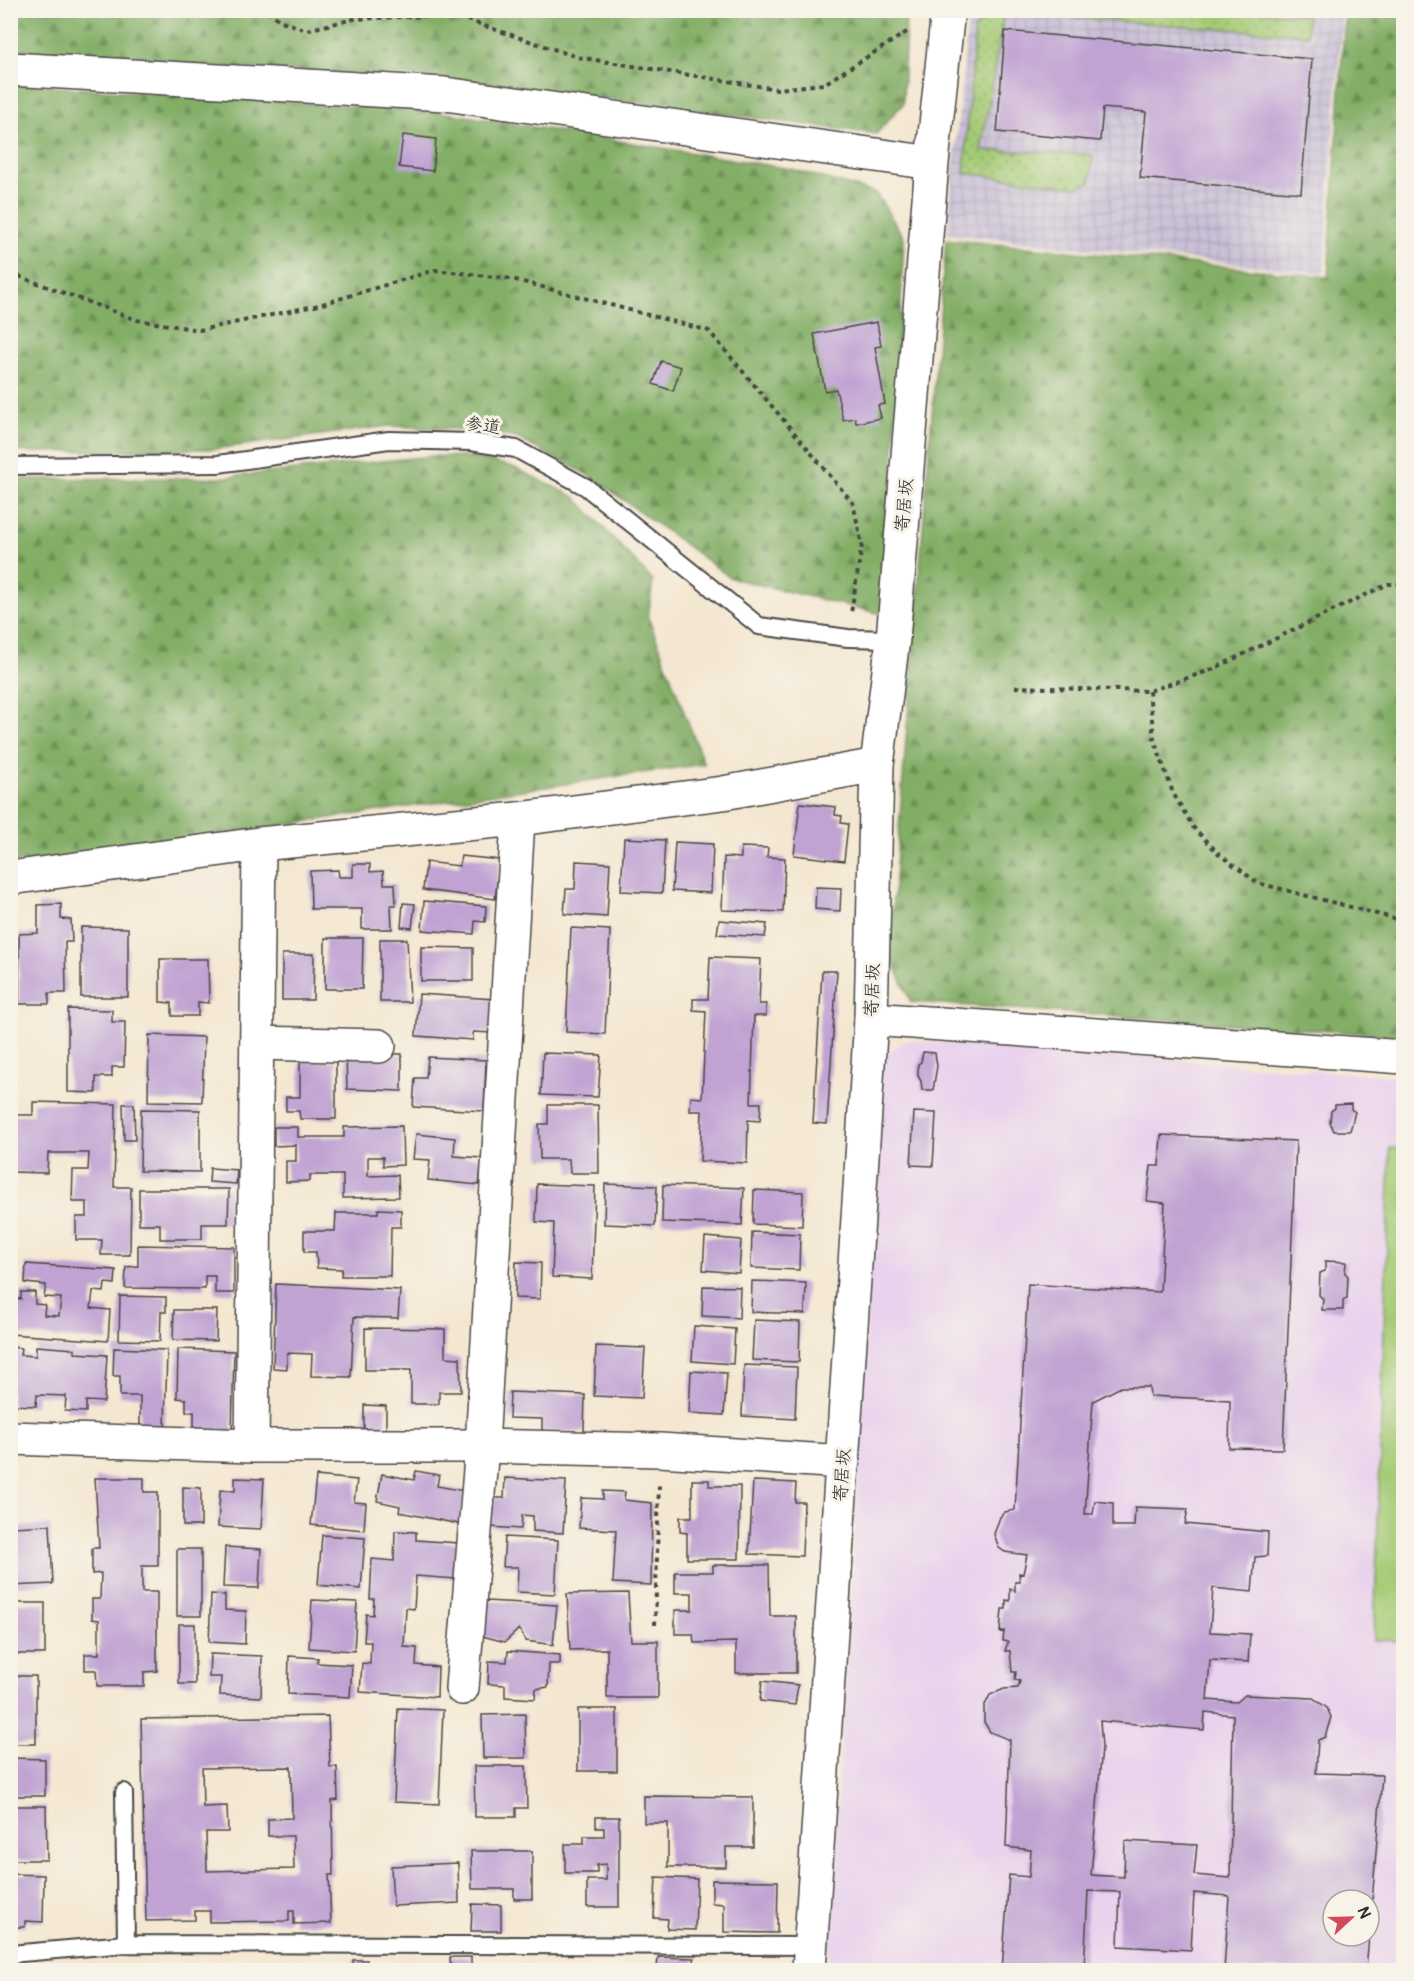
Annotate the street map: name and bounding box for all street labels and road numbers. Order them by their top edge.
street label: 参道 [464,412,502,439]
street label: 寄居坂 [891,477,918,533]
street label: 寄居坂 [860,963,885,1017]
street label: 寄居坂 [829,1447,856,1503]

